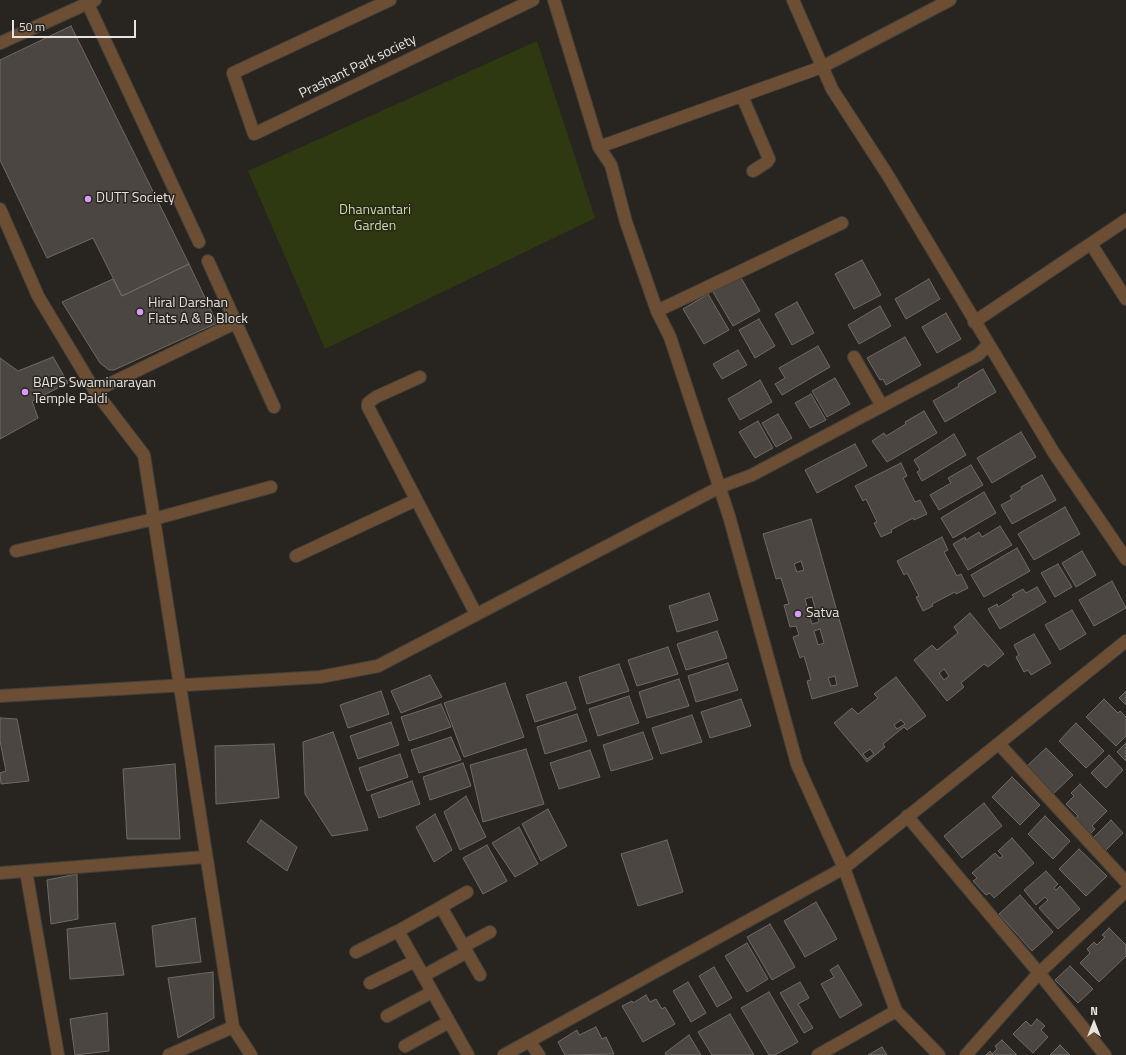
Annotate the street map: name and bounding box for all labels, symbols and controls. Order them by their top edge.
scale bar [14,12,138,38]
text: 50 m [19,17,45,36]
street label: Prashant Park society [297,31,419,103]
place label: DUTT Society [96,191,175,207]
marker: DUTT Society [83,194,93,204]
park label: Dhanvantari Garden [339,203,411,236]
place label: Hiral Darshan Flats A & B Block [148,296,248,328]
marker: Hiral Darshan Flats A & B Block [135,307,145,317]
place label: BAPS Swaminarayan Temple Paldi [33,376,156,408]
marker: BAPS Swaminarayan Temple Paldi [20,387,30,397]
place label: Satva [806,606,839,622]
marker: Satva [793,609,803,619]
north arrow [1074,1003,1114,1043]
text: N [1090,1003,1098,1019]

